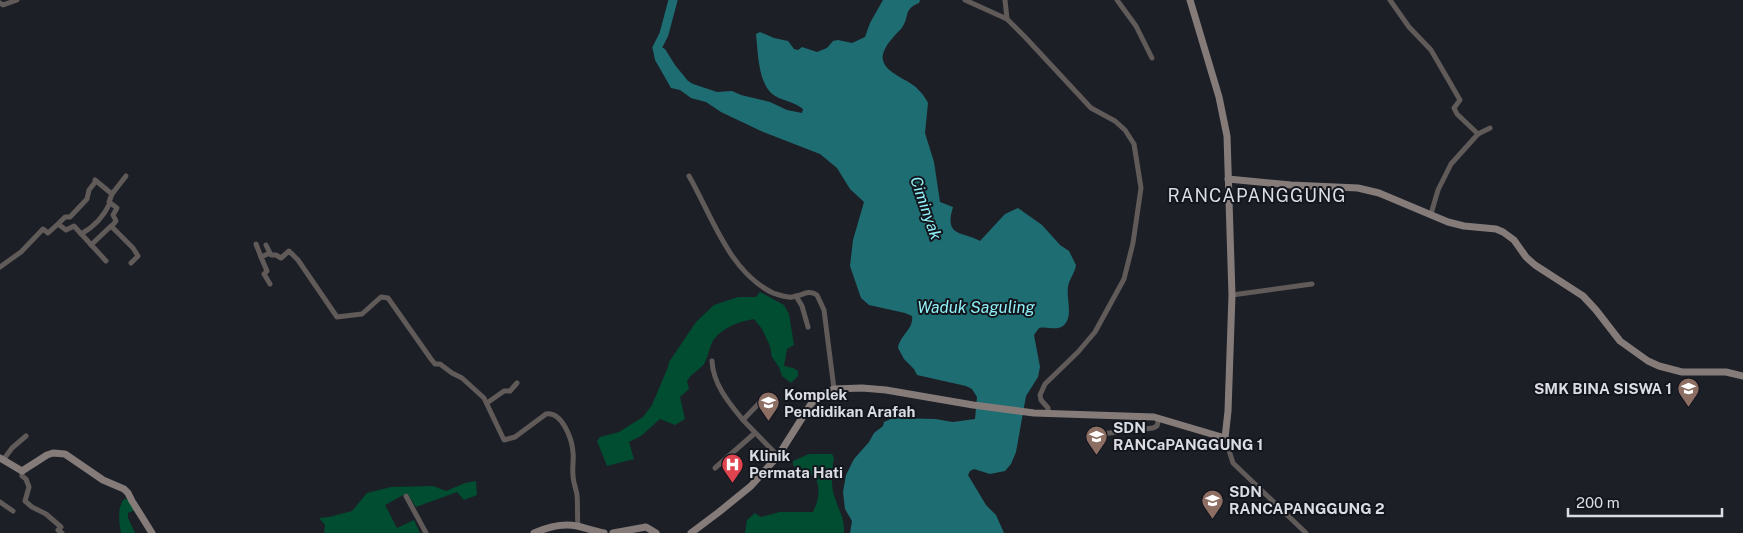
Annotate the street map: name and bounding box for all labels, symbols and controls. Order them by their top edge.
water label: Ciminyak [906,174,946,243]
district label: RANCAPANGGUNG [1167,185,1347,206]
water label: Waduk Saguling [917,298,1035,317]
school or university icon: SMK BINA SISWA 1 [1676,376,1700,407]
place label: SMK BINA SISWA 1 [1534,380,1672,397]
place label: Komplek Pendidikan Arafah [784,386,916,420]
school or university icon: Komplek Pendidikan Arafah [756,391,780,422]
place label: SDN RANCaPANGGUNG 1 [1113,419,1263,453]
school or university icon: SDN RANCaPANGGUNG 1 [1085,424,1109,455]
place label: Klinik Permata Hati [749,447,843,481]
hospital icon: Klinik Permata Hati [721,452,745,483]
place label: SDN RANCAPANGGUNG 2 [1229,483,1385,517]
scale bar [1568,486,1722,518]
school or university icon: SDN RANCAPANGGUNG 2 [1201,488,1225,519]
text: 200 m [1576,494,1620,511]

